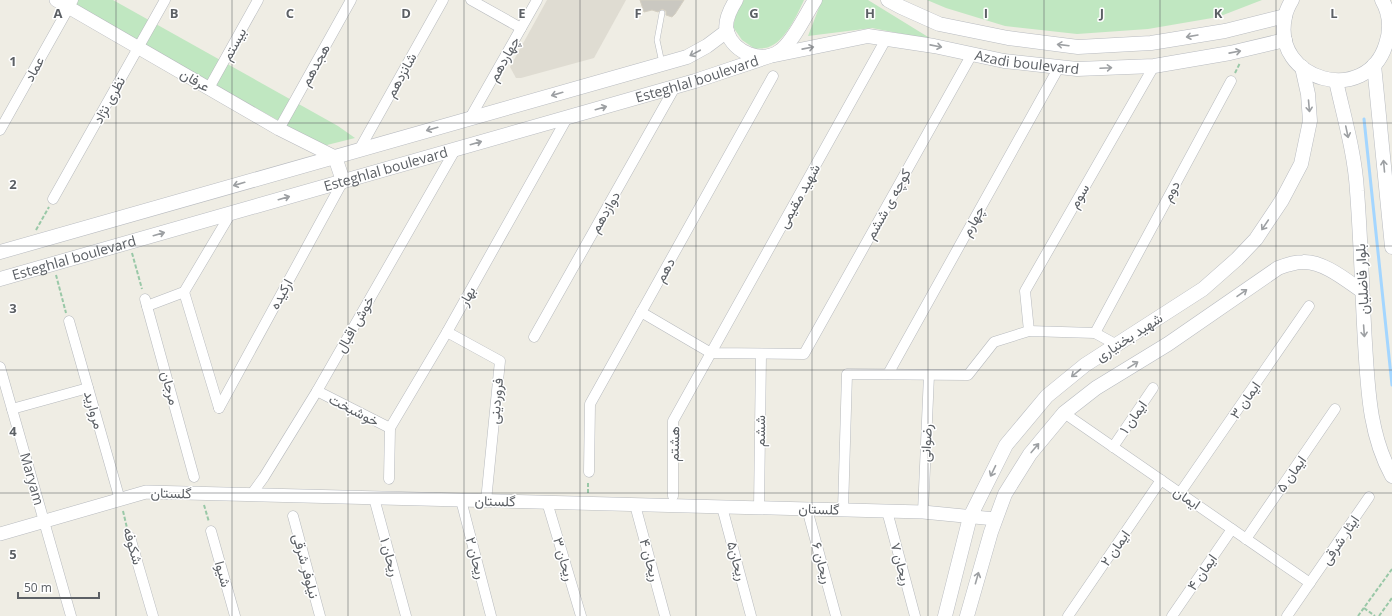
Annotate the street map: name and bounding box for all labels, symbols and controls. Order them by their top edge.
text: A [54,4,63,22]
text: B [170,4,179,22]
text: C [286,4,294,22]
text: D [401,4,411,22]
text: E [518,4,526,22]
text: F [634,4,642,22]
text: G [749,4,759,22]
text: H [865,4,875,22]
text: I [984,4,988,22]
text: J [1099,4,1104,22]
text: K [1214,4,1223,22]
text: L [1330,4,1338,22]
street label: بیستم [217,24,250,64]
one-way arrow [1186,32,1199,40]
street label: چهاردهم [483,33,525,85]
street label: هجدهم [295,40,334,89]
one-way arrow [1057,41,1070,49]
one-way arrow [929,43,942,51]
one-way arrow [801,44,814,52]
street label: Azadi boulevard [973,45,1080,78]
one-way arrow [1228,47,1241,55]
street label: شانزدهم [381,49,421,100]
one-way arrow [689,50,701,57]
street label: Esteghlal boulevard [633,51,761,107]
text: 1 [9,52,17,70]
street label: عماد [19,53,48,85]
street label: عرفان [177,64,214,96]
one-way arrow [1099,64,1112,72]
street label: نظری نژاد [88,73,129,127]
one-way arrow [551,91,564,98]
one-way arrow [1305,99,1313,112]
one-way arrow [594,104,607,111]
one-way arrow [426,126,439,133]
one-way arrow [1343,126,1351,139]
one-way arrow [469,139,482,147]
street label: Esteghlal boulevard [321,142,450,195]
street label: شهید مقیمی [773,160,824,231]
one-way arrow [1381,160,1388,173]
street label: کوچه ی ششم [860,165,916,243]
text: 2 [9,175,17,193]
street label: دوم [1157,177,1184,205]
street label: سوم [1064,180,1093,212]
one-way arrow [233,181,246,188]
street label: دوازدهم [585,187,624,236]
one-way arrow [277,194,290,201]
street label: چهارم [956,202,990,240]
one-way arrow [1261,219,1269,230]
one-way arrow [152,229,165,237]
street label: Esteghlal boulevard [10,231,138,284]
street label: بلوار فاضلیان [1350,243,1373,315]
street label: دهم [650,254,679,285]
street label: ارکیده [264,275,297,312]
street label: بهار [453,283,480,310]
one-way arrow [1236,289,1247,297]
street label: خوش اقبال [331,292,379,356]
text: 3 [9,299,17,317]
street label: شهید بختیاری [1092,308,1166,365]
one-way arrow [1361,324,1368,337]
one-way arrow [1127,360,1139,368]
one-way arrow [1070,368,1081,377]
street label: مرجان [157,369,184,407]
street label: فروردینی [484,377,507,425]
street label: ایمان ۳ [1225,377,1264,422]
street label: مروارید [80,389,109,431]
street label: خوشبخت [326,389,383,430]
street label: ایمان ۱ [1114,396,1151,437]
street label: ششم [750,415,769,447]
text: 4 [9,422,17,440]
street label: رضوانی [915,423,936,462]
street label: هشتم [664,426,683,462]
one-way arrow [1030,443,1039,453]
street label: Maryam [16,450,49,507]
street label: ایمان ۵ [1271,452,1310,496]
one-way arrow [989,465,996,477]
street label: ایمان [1170,482,1205,514]
street label: گلستان [150,483,192,502]
street label: گلستان [474,491,516,510]
street label: گلستان [798,498,840,519]
street label: ایثار شرقی [1316,511,1363,568]
street label: شکوفه [119,525,148,567]
street label: ایمان ۲ [1095,526,1134,569]
street label: نیلوفر شرقی [289,531,324,600]
street label: ریحان ۱ [376,535,405,579]
street label: ریحان ۲ [462,535,491,581]
street label: ریحان ۳ [549,535,580,583]
street label: ریحان ۴ [636,536,665,584]
street label: ریحان۵ [723,539,752,583]
street label: ریحان ۶ [808,540,837,586]
street label: ریحان ۷ [887,540,916,588]
text: 5 [9,545,17,563]
street label: ایمان ۴ [1182,550,1221,594]
street label: شیوا [211,559,236,589]
one-way arrow [974,572,982,585]
scale bar [18,574,99,600]
text: 50 m [24,579,52,596]

